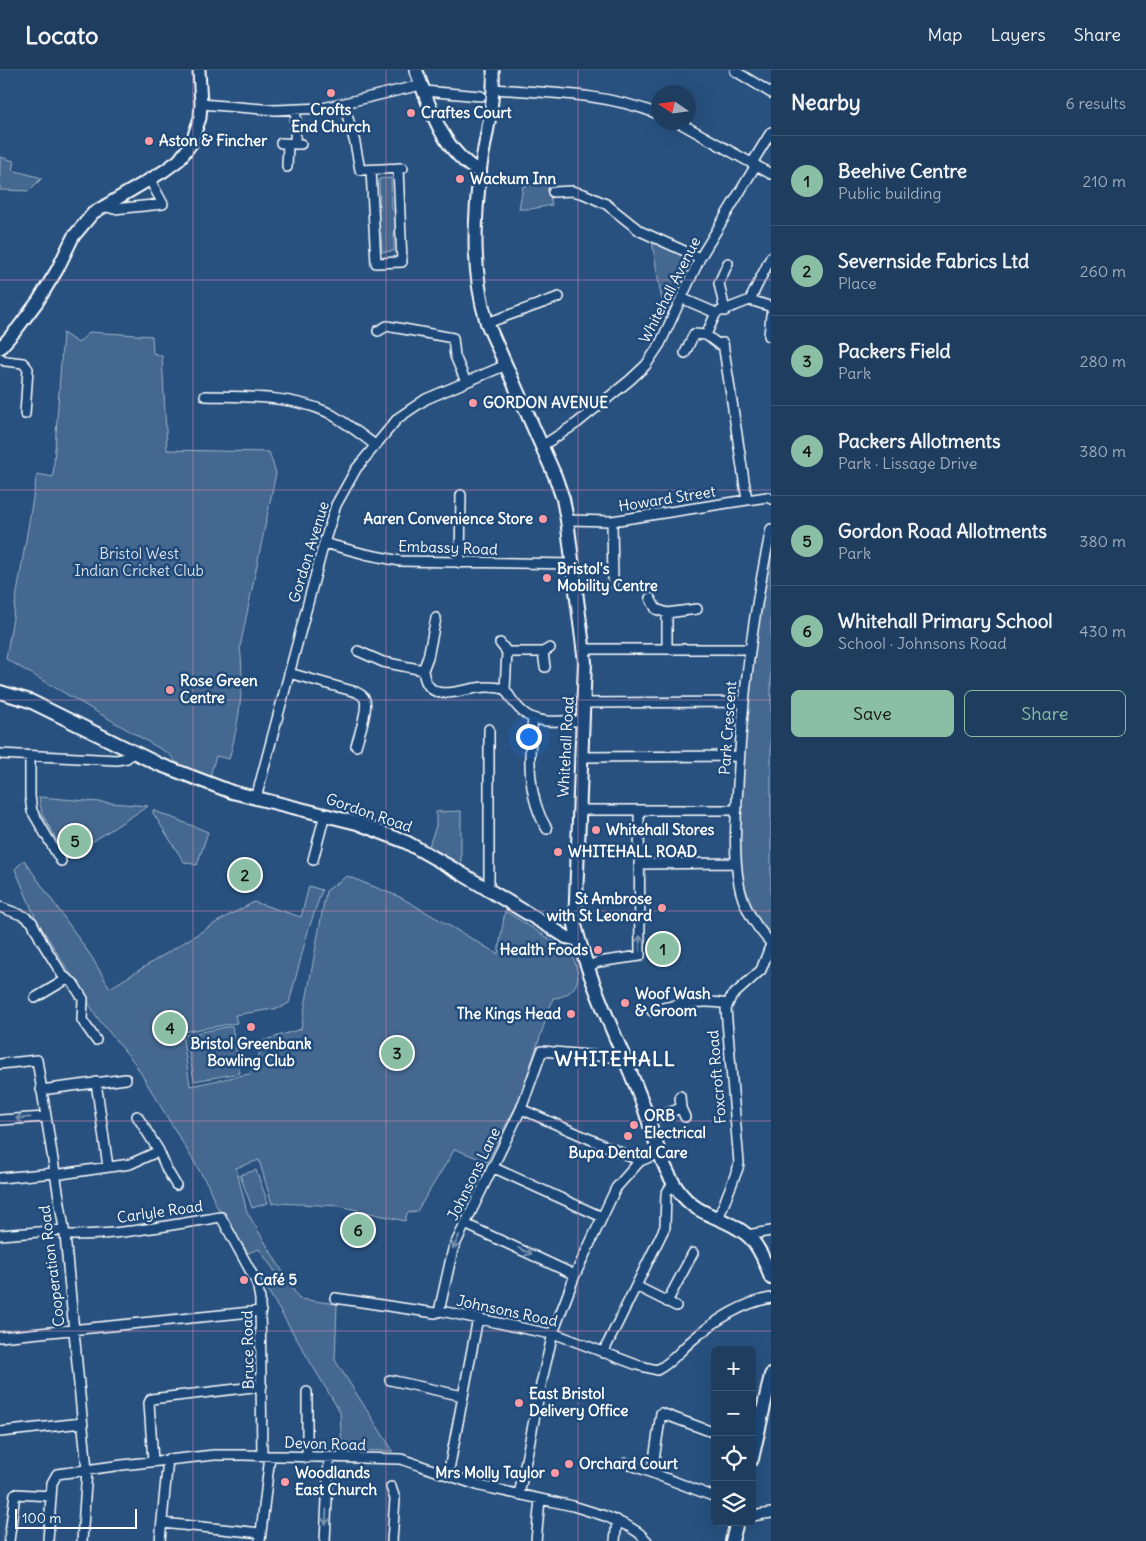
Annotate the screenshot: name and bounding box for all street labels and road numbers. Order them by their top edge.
street label: Whitehall Avenue [635,234,704,346]
street label: Howard Street [617,481,717,516]
street label: Gordon Avenue [284,499,333,605]
street label: Embassy Road [398,536,498,559]
street label: Park Crescent [715,680,740,776]
street label: Whitehall Road [553,696,578,798]
street label: Gordon Road [324,789,415,836]
street label: Foxcroft Road [703,1029,730,1125]
street label: Johnsons Lane [443,1124,504,1223]
street label: Carlyle Road [116,1196,204,1227]
street label: Cooperation Road [35,1204,68,1328]
street label: Johnsons Road [455,1291,560,1331]
street label: Bruce Road [237,1310,258,1390]
street label: Devon Road [284,1433,366,1454]

